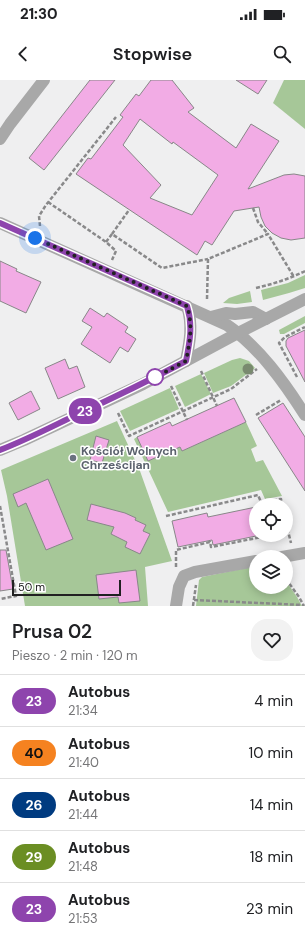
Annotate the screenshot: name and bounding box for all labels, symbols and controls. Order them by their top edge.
text: 21:30 [20,4,58,24]
text: Stopwise [113,42,192,66]
icon: back [12,43,34,65]
icon: search [271,43,293,65]
your location [25,228,45,248]
unlabelled marker [146,368,164,386]
line badge: 23 [67,398,103,424]
text: 23 [77,402,93,420]
place label: Kościół Wolnych Chrześcijan [81,443,177,473]
marker: Kościół Wolnych Chrześcijan [68,453,78,463]
map controls [249,498,293,594]
button: locate [249,498,293,542]
button: layers [249,550,293,594]
scale bar [12,578,121,597]
text: 50 m [18,580,45,594]
text: Prusa 02 [12,619,92,644]
button: heart [251,619,293,661]
text: Pieszo · 2 min · 120 m [12,647,138,664]
text: Autobus [68,682,130,702]
text: 4 min [254,691,293,711]
text: 23 [26,692,42,710]
text: 21:34 [68,702,98,719]
text: Autobus [68,734,130,754]
text: 10 min [248,743,293,763]
text: 40 [25,744,43,762]
text: 21:40 [68,754,99,771]
text: Autobus [68,786,130,806]
text: 14 min [250,795,293,815]
text: 26 [26,796,42,814]
text: 21:44 [68,806,98,823]
text: Autobus [68,838,130,858]
text: 18 min [250,847,293,867]
text: 29 [26,848,42,866]
text: 21:48 [68,858,98,875]
text: Autobus [68,890,130,910]
text: 23 min [246,899,293,919]
text: 23 [26,900,42,918]
text: 21:53 [68,910,98,927]

